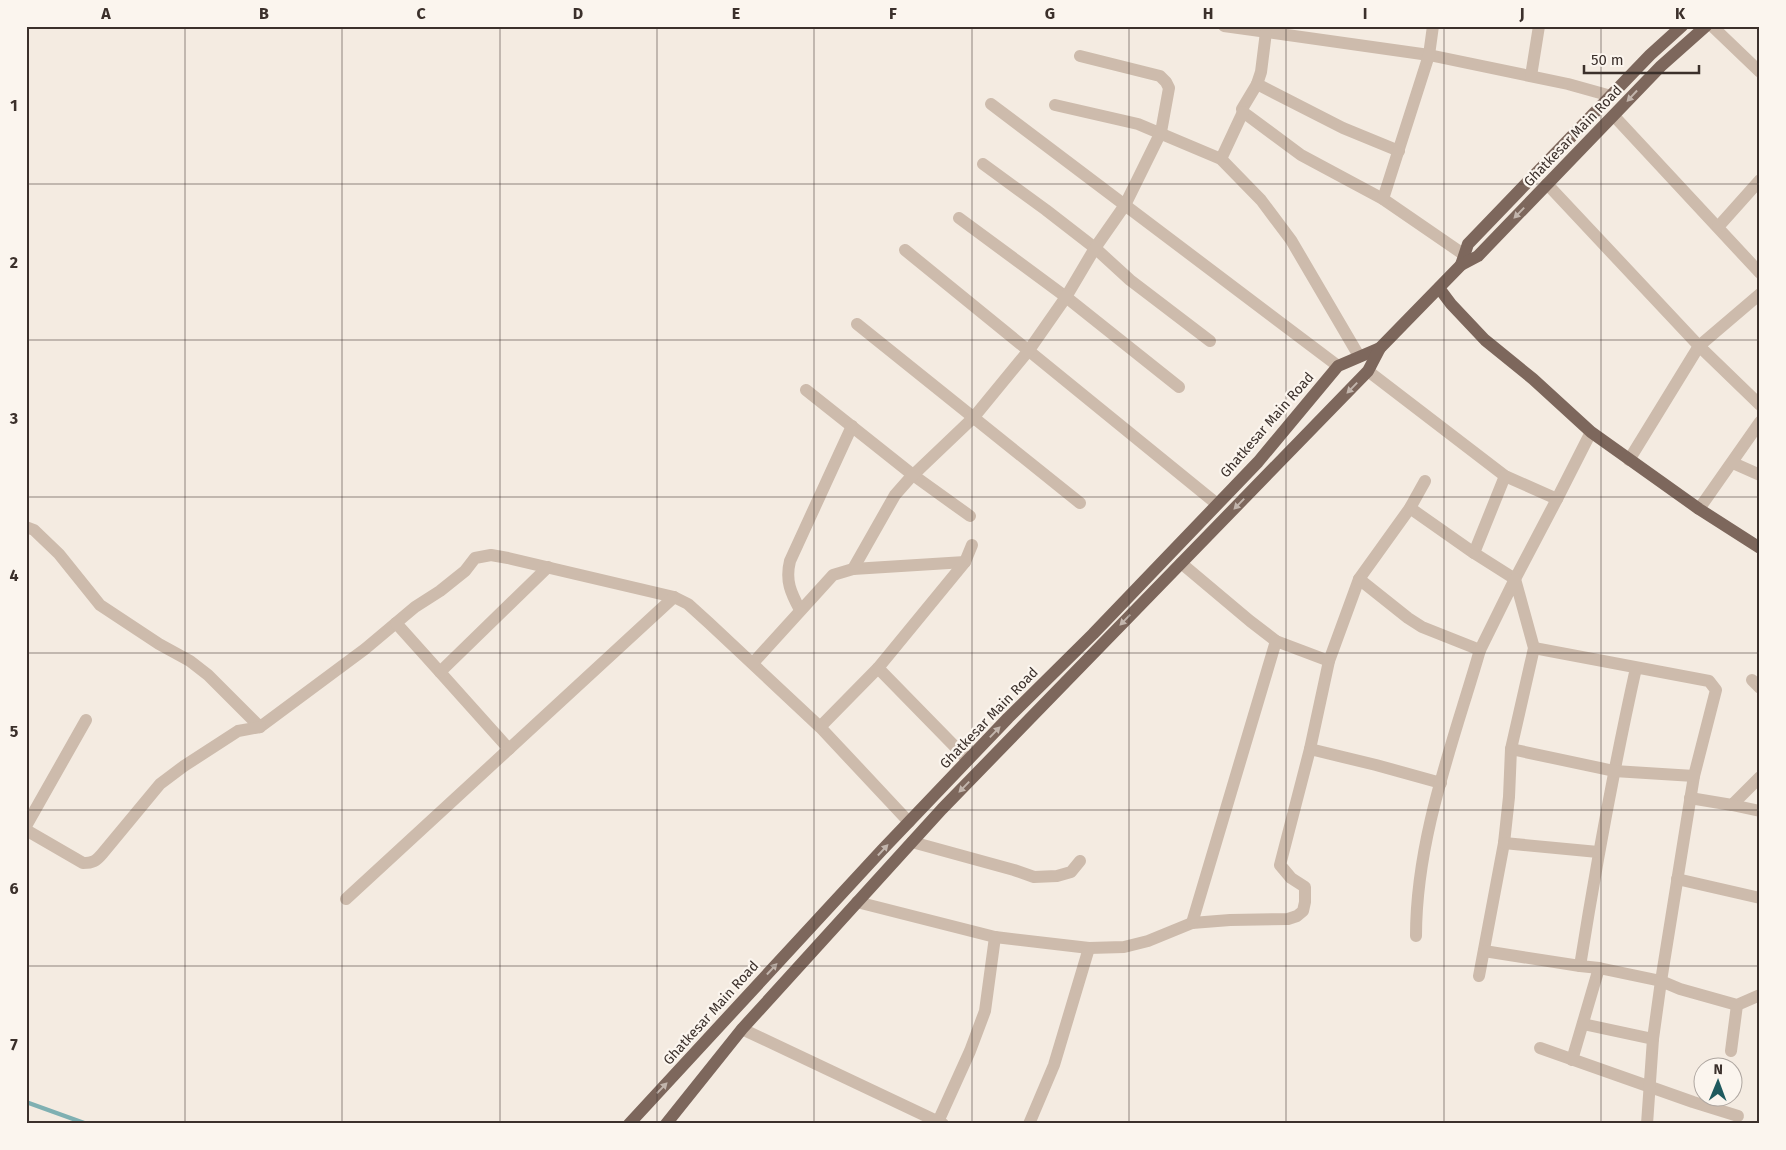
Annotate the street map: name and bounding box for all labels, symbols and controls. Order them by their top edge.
text: A [100,4,111,23]
text: B [259,4,269,23]
text: C [416,4,426,23]
text: D [573,4,583,23]
text: E [732,4,740,23]
text: F [889,4,897,23]
text: G [1045,4,1055,23]
text: H [1203,4,1213,23]
text: I [1363,4,1367,23]
text: J [1518,4,1525,23]
text: K [1675,4,1686,23]
scale bar [1584,42,1698,74]
text: 50 m [1591,51,1624,69]
street label: Ghatkesar Main Road [1520,82,1626,190]
one-way arrow [1627,90,1638,102]
text: 1 [10,96,18,115]
one-way arrow [1513,206,1525,218]
text: 2 [10,253,18,272]
street label: Ghatkesar Main Road [1217,369,1317,481]
one-way arrow [1346,381,1358,393]
text: 3 [9,409,18,428]
one-way arrow [1233,498,1245,510]
text: 4 [9,566,19,585]
one-way arrow [1119,614,1131,626]
street label: Ghatkesar Main Road [936,664,1042,772]
text: 5 [10,722,19,741]
one-way arrow [989,726,1001,738]
one-way arrow [958,781,970,793]
one-way arrow [877,844,889,856]
text: 6 [9,879,19,898]
street label: Ghatkesar Main Road [660,957,762,1069]
one-way arrow [766,963,778,975]
text: 7 [10,1035,18,1054]
north arrow [1694,1058,1744,1108]
text: N [1713,1061,1723,1078]
one-way arrow [656,1083,668,1095]

